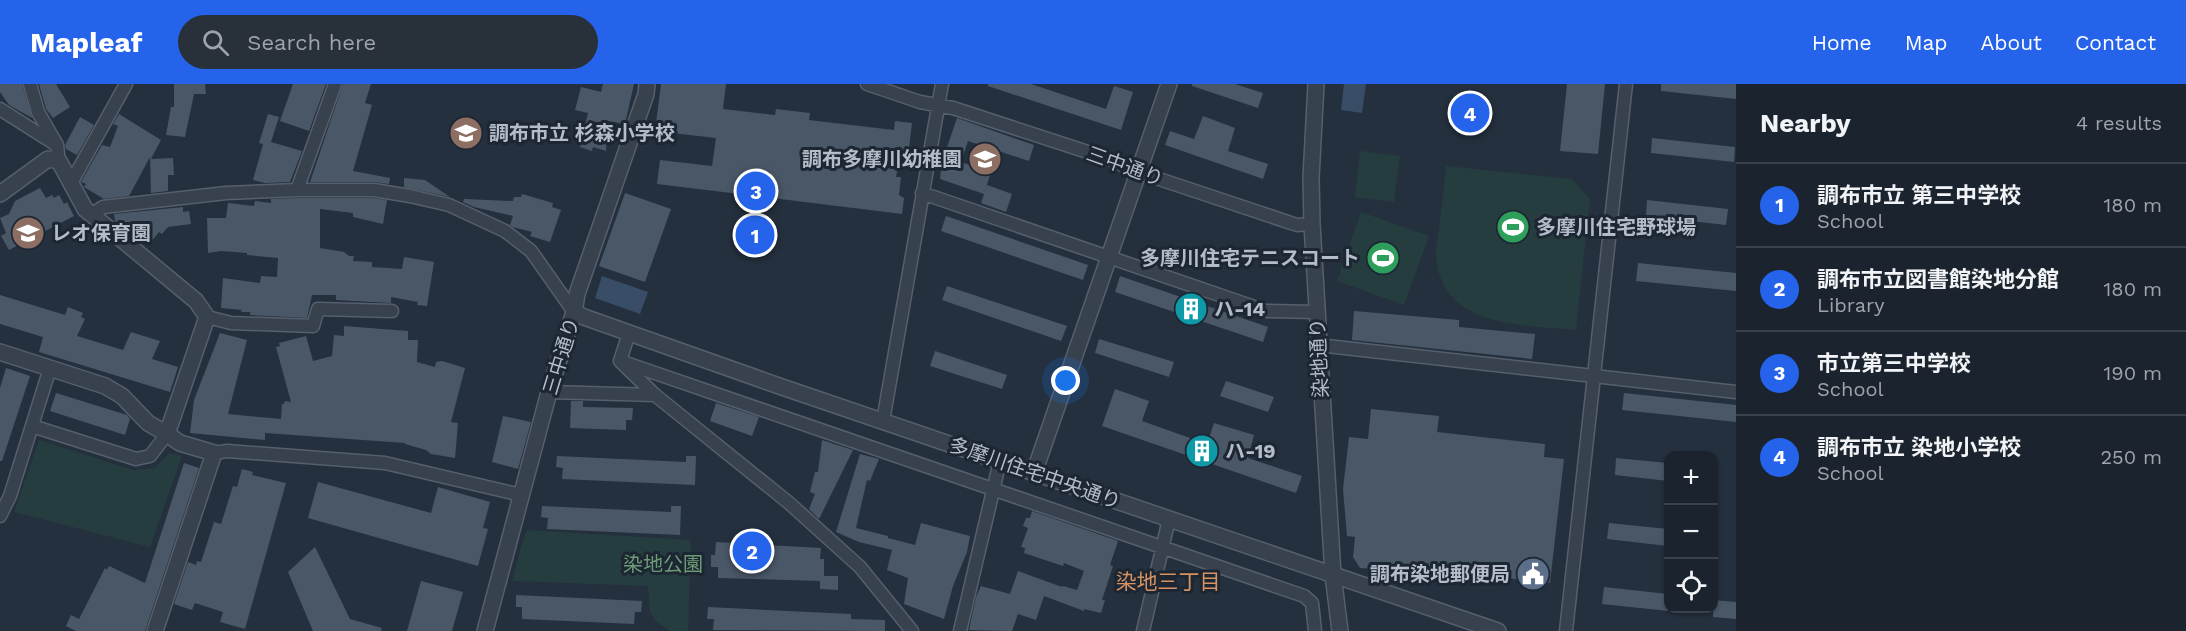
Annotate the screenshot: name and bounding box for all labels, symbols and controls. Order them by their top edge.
search box [178,15,598,69]
text: Mapleaf [30,26,142,59]
icon: search [199,26,232,59]
text: Search here [247,30,376,55]
text: Home [1812,30,1872,55]
text: Map [1905,30,1948,55]
text: About [1981,30,2042,55]
text: Contact [2075,30,2156,55]
pin: 4 [1450,90,1490,135]
text: Nearby [1760,108,1851,138]
text: 4 results [2076,111,2162,135]
school or university icon: 調布市立 杉森小学校 [448,115,484,151]
place label: 調布市立 杉森小学校 [489,121,675,145]
school or university icon: 調布多摩川幼稚園 [967,141,1003,177]
street label: 三中通り [1083,141,1167,191]
place label: 調布多摩川幼稚園 [802,147,962,171]
pin: 3 [736,168,776,214]
text: 調布市立 第三中学校 [1817,183,2021,208]
text: 1 [1775,193,1784,217]
text: 180 m [2104,193,2162,217]
sports icon: 多摩川住宅野球場 [1495,209,1531,245]
text: School [1817,209,1884,233]
pin: 1 [736,212,774,258]
school or university icon: レオ保育園 [10,215,46,251]
place label: 多摩川住宅野球場 [1536,215,1696,239]
place label: レオ保育園 [51,221,151,245]
sports icon: 多摩川住宅テニスコート [1365,240,1401,276]
place label: 多摩川住宅テニスコート [1140,246,1360,270]
text: 調布市立図書館染地分館 [1817,267,2059,292]
text: 2 [1774,277,1785,301]
text: 180 m [2104,277,2162,301]
building icon: ハ-14 [1173,291,1209,327]
text: Library [1817,293,1885,317]
place label: ハ-14 [1214,297,1265,321]
street label: 三中通り [538,314,584,398]
street label: 染地通り [1305,317,1333,399]
text: 市立第三中学校 [1817,351,1971,376]
text: 3 [1774,361,1785,385]
text: 190 m [2104,361,2162,385]
your location [1051,366,1080,395]
text: School [1817,377,1884,401]
street label: 多摩川住宅中央通り [946,432,1124,514]
building icon: ハ-19 [1184,433,1220,469]
text: 調布市立 染地小学校 [1817,435,2021,460]
place label: ハ-19 [1225,439,1276,463]
text: 4 [1773,445,1786,469]
text: 250 m [2100,445,2162,469]
map controls [1664,451,1718,613]
button: + [1664,451,1718,505]
text: School [1817,461,1884,485]
button: − [1664,505,1718,559]
pin: 2 [732,528,771,574]
park label: 染地公園 [623,552,703,576]
public building icon: 調布染地郵便局 [1515,556,1551,592]
button: locate [1664,559,1718,613]
place label: 調布染地郵便局 [1370,562,1510,586]
district label: 染地三丁目 [1116,569,1221,594]

